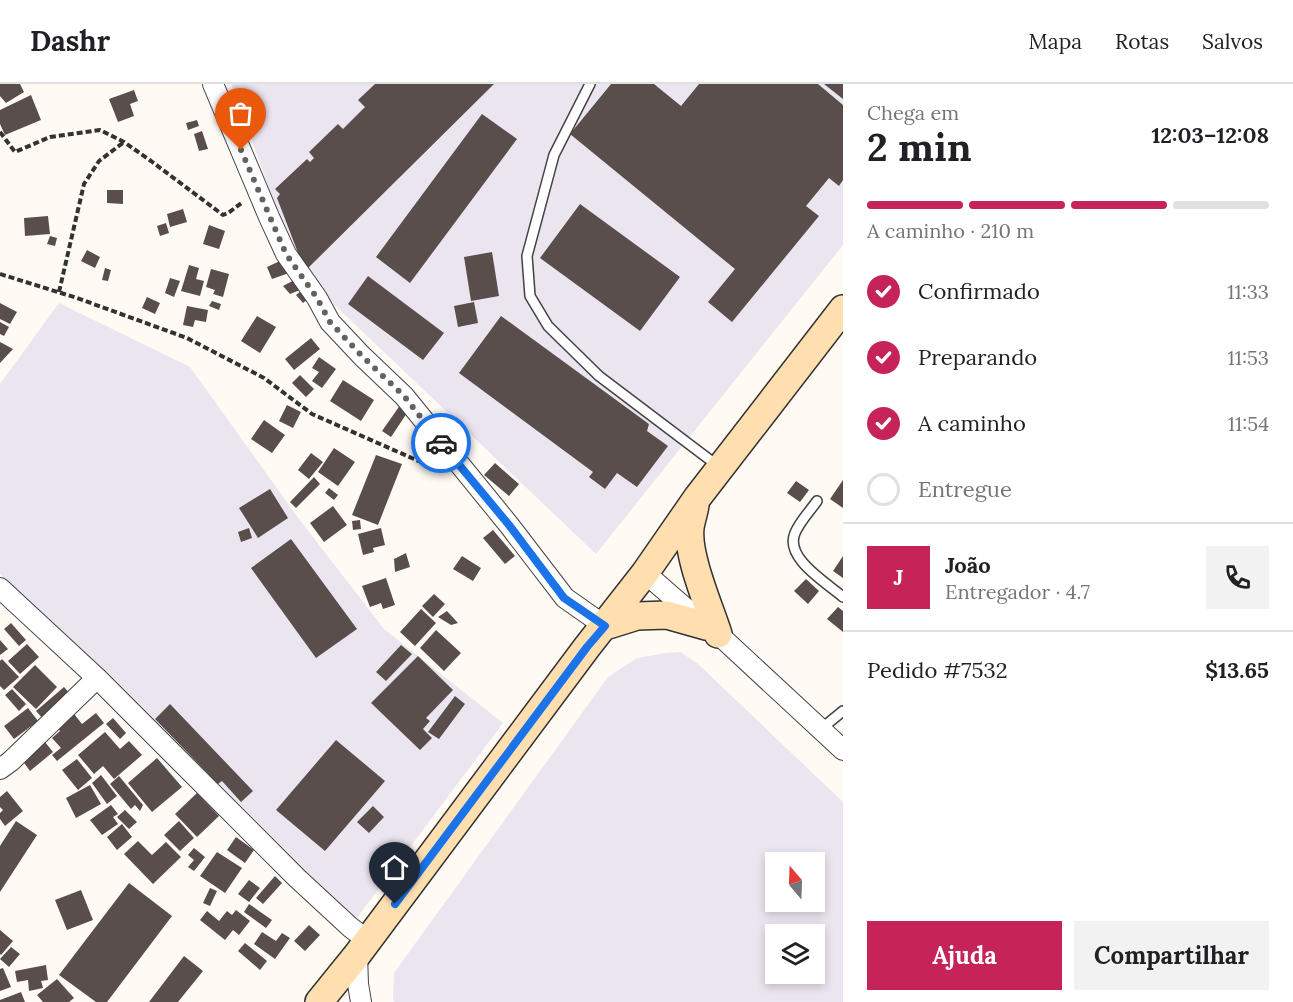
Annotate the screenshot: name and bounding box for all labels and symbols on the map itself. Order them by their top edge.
pin [215,88,266,150]
courier [411,413,471,473]
pin [369,842,420,904]
north arrow [765,852,825,912]

